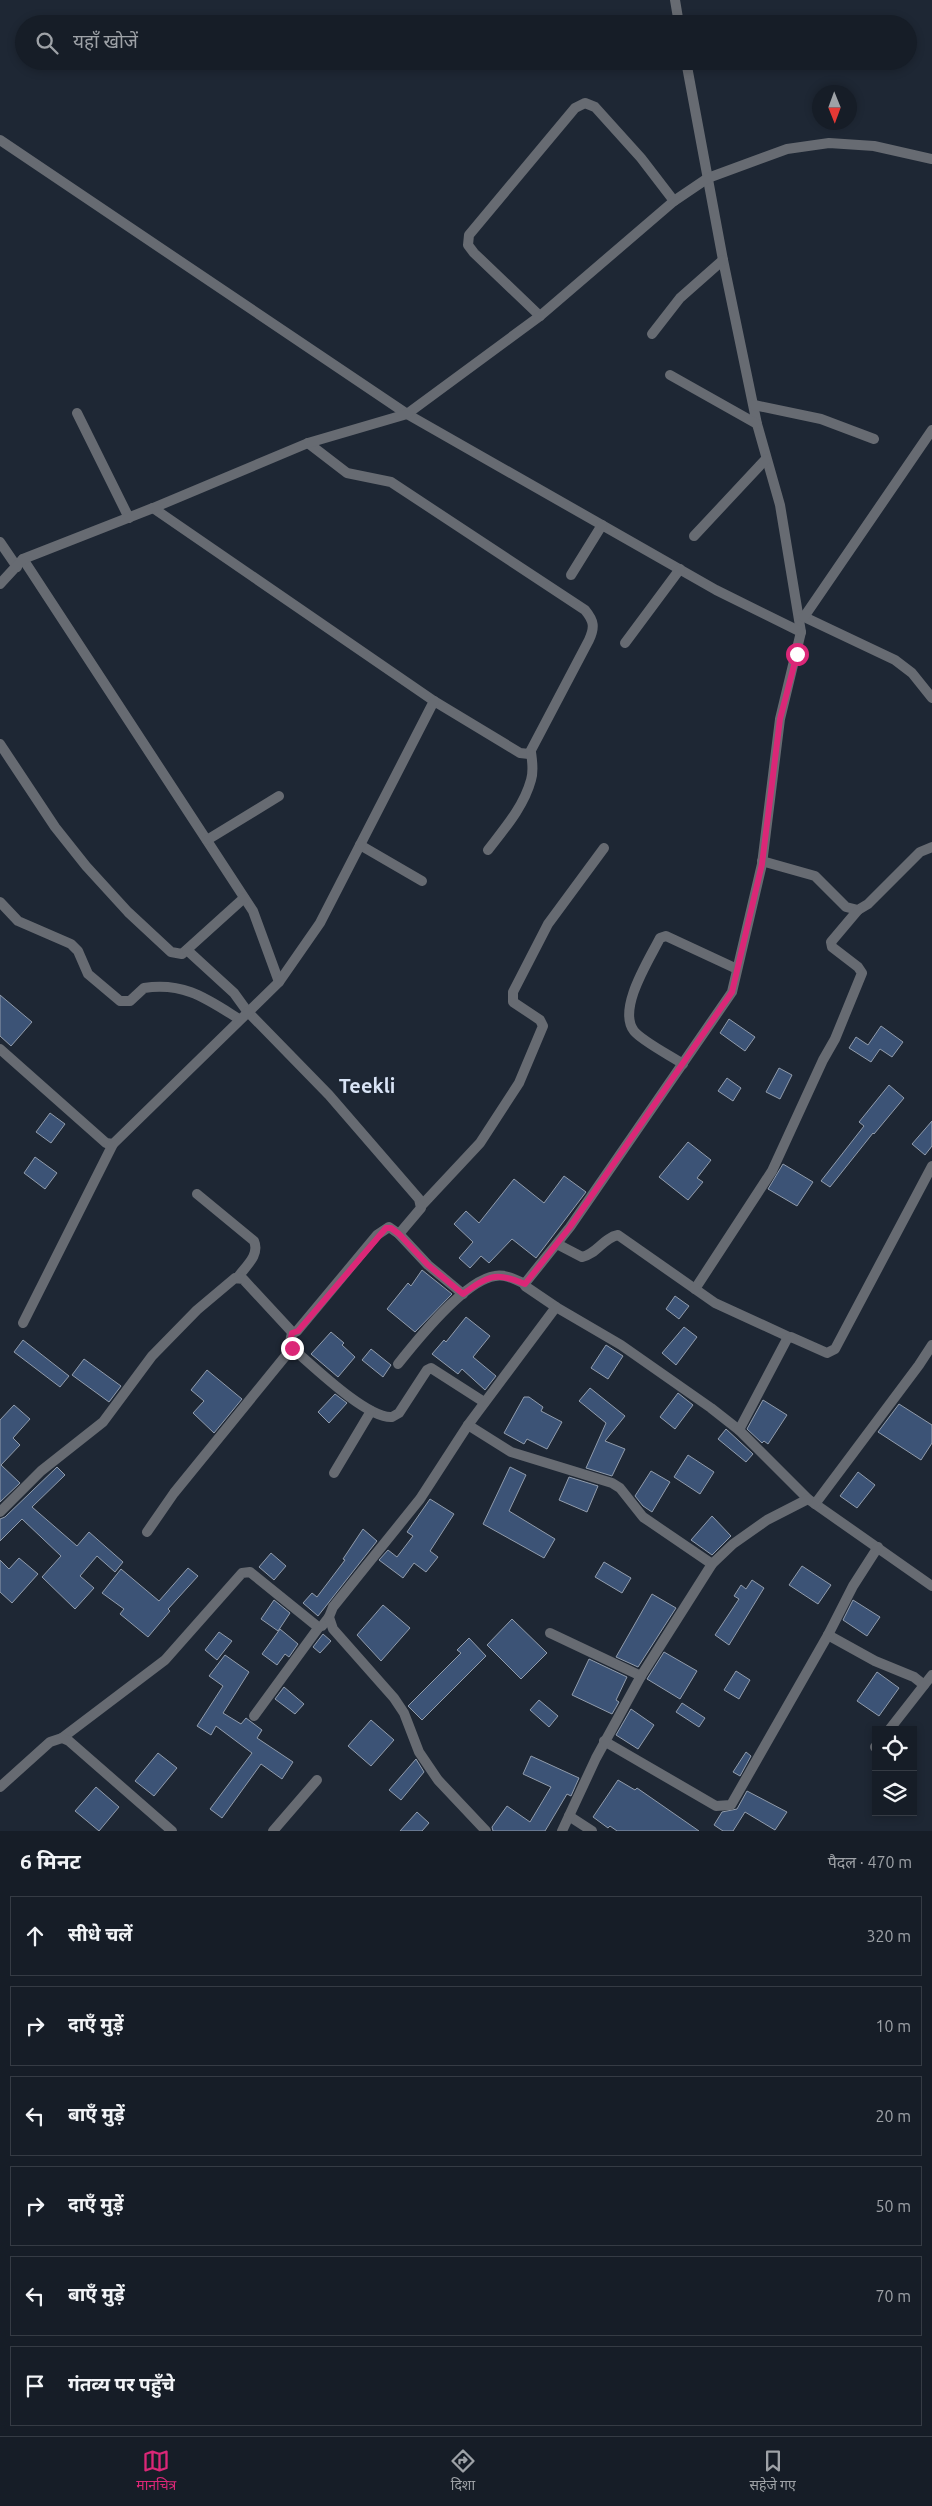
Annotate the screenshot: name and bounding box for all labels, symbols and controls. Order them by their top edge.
search box [15,15,917,70]
icon: search [33,29,61,57]
text: यहाँ खोजें [73,30,138,52]
north arrow [812,85,857,130]
route start [786,643,809,666]
district label: Teekli [339,1074,395,1097]
route end [281,1337,304,1360]
map controls [872,1726,917,1816]
button: locate [872,1726,917,1771]
button: layers [872,1771,917,1816]
text: 6 मिनट [20,1849,81,1873]
text: पैदल · 470 m [828,1853,912,1871]
icon: ahead [21,1922,49,1950]
text: सीधे चलें [68,1923,132,1945]
text: 320 m [866,1927,911,1945]
icon: right [21,2012,49,2040]
text: दाएँ मुड़ें [68,2013,124,2035]
text: 10 m [875,2017,911,2035]
icon: left [21,2102,49,2130]
text: बाएँ मुड़ें [68,2103,125,2125]
text: 20 m [875,2107,911,2125]
icon: right [21,2192,49,2220]
text: दाएँ मुड़ें [68,2193,124,2215]
text: 50 m [875,2197,911,2215]
icon: left [21,2282,49,2310]
text: बाएँ मुड़ें [68,2283,125,2305]
text: 70 m [875,2287,911,2305]
icon: arrive [21,2372,49,2400]
text: गंतव्य पर पहुँचे [68,2373,175,2395]
tab: मानचित्र [136,2447,176,2496]
tab: दिशा [449,2447,477,2496]
tab: सहेजे गए [750,2447,796,2496]

